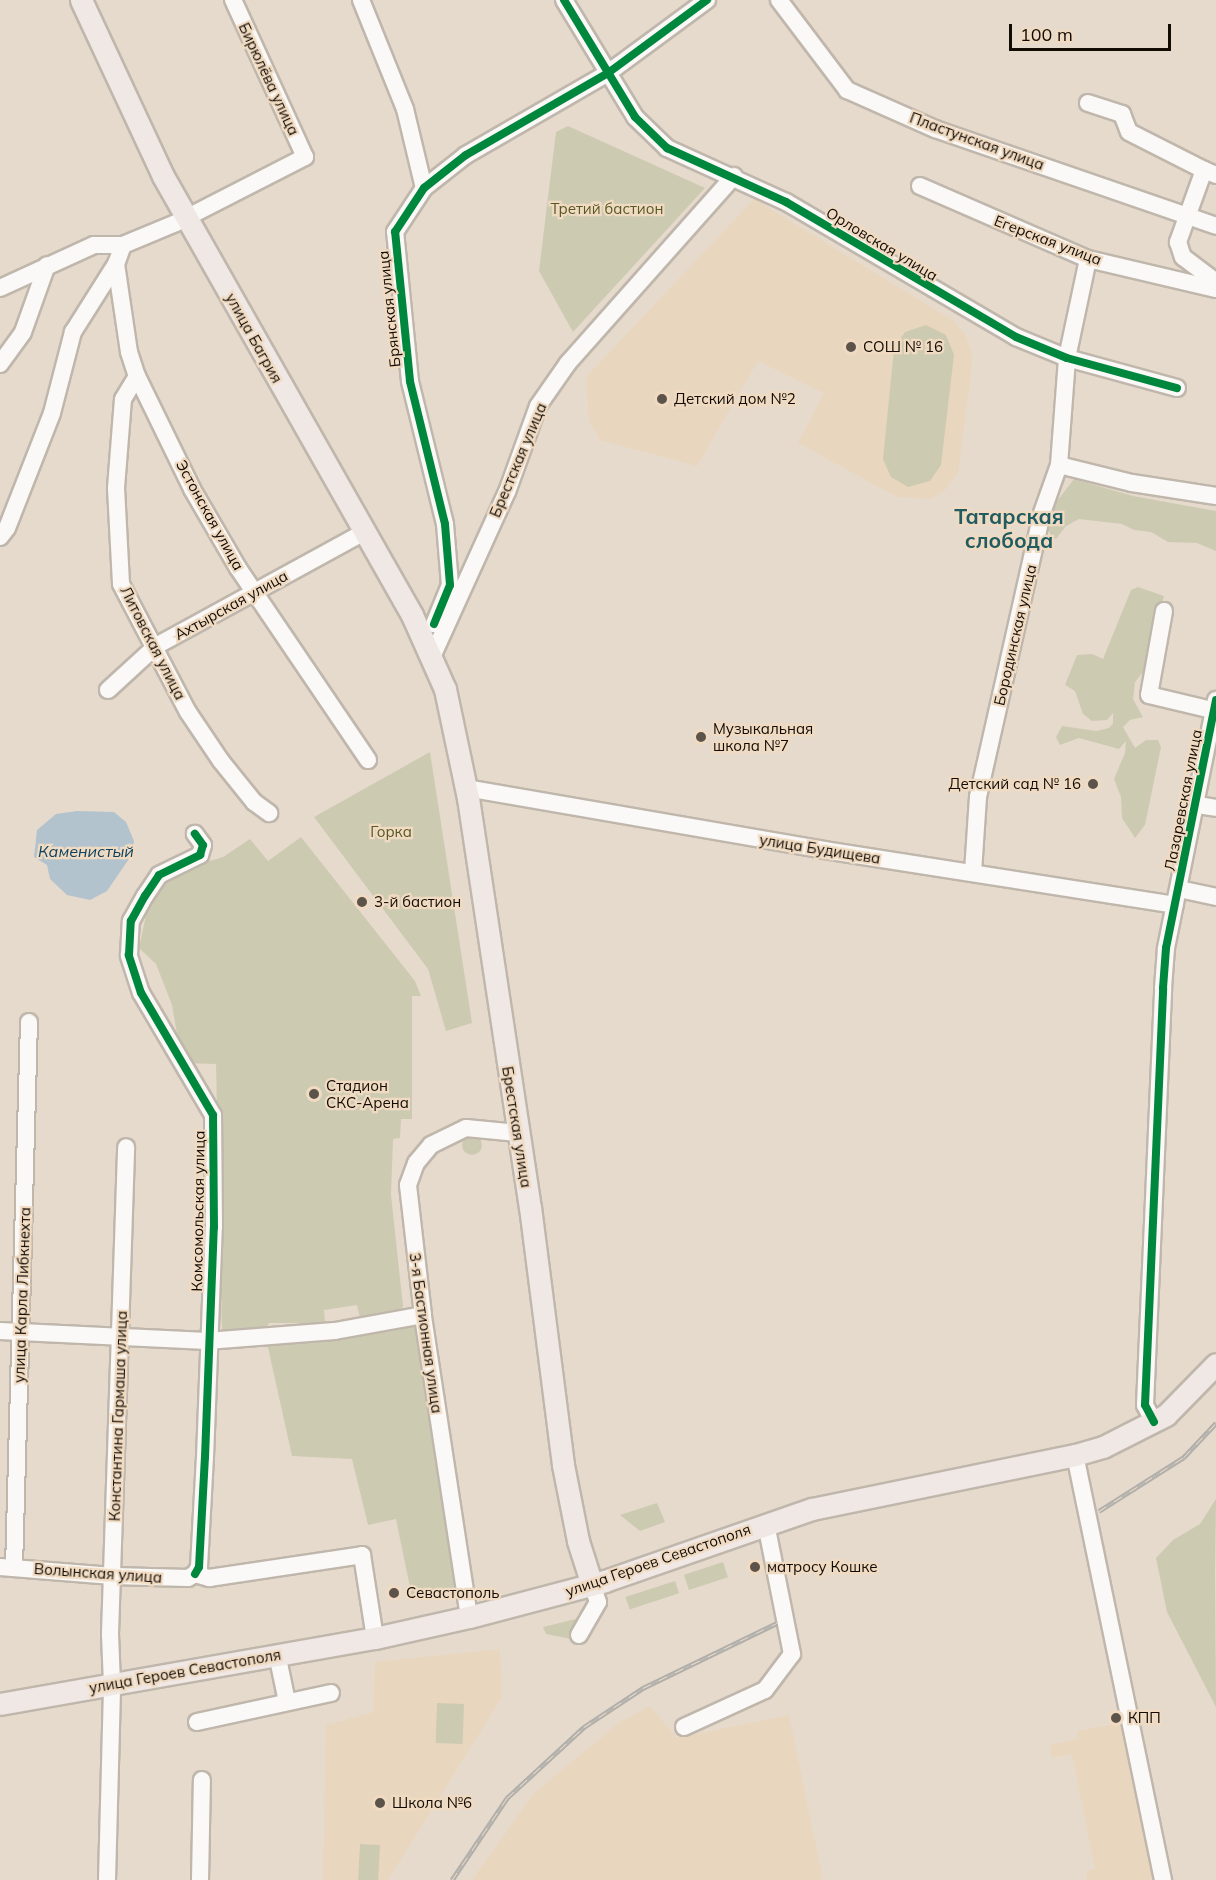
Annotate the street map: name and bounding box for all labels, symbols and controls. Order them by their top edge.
scale bar [1012,12,1174,50]
street label: Бирюлёва улица [235,20,303,138]
text: 100 m [1020,23,1073,46]
street label: Пластунская улица [907,108,1047,174]
park label: Третий бастион [551,200,663,218]
street label: Орловская улица [823,204,941,284]
street label: Егерская улица [992,211,1104,269]
street label: Брянская улица [374,250,404,368]
street label: улица Багрия [222,290,286,386]
place label: СОШ № 16 [863,338,943,356]
marker: СОШ № 16 [844,340,858,354]
place label: Детский дом №2 [674,390,796,408]
marker: Детский дом №2 [655,392,669,406]
street label: Брестская улица [486,400,550,520]
street label: Эстонская улица [172,457,248,573]
district label: Татарская слобода [954,503,1064,553]
street label: Бородинская улица [990,563,1040,707]
street label: Ахтырская улица [171,566,291,644]
street label: Литовская улица [117,583,189,703]
place label: Музыкальная школа №7 [713,719,813,754]
street label: Лазаревская улица [1160,728,1206,872]
marker: Музыкальная школа №7 [694,730,708,744]
place label: Детский сад № 16 [948,775,1081,793]
marker: Детский сад № 16 [1086,777,1100,791]
park label: Горка [370,823,412,841]
street label: улица Будищева [758,831,882,867]
water label: Каменистый [38,841,134,861]
place label: 3-й бастион [374,893,461,911]
marker: 3-й бастион [355,895,369,909]
street label: Брестская улица [499,1065,535,1189]
place label: Стадион СКС-Арена [326,1076,409,1111]
marker: Стадион СКС-Арена [307,1087,321,1101]
street label: Комсомольская улица [188,1130,208,1292]
street label: улица Карла Либкнехта [10,1207,34,1383]
street label: 3-я Бастионная улица [406,1252,446,1414]
street label: Константина Гармаша улица [105,1310,131,1522]
street label: улица Героев Севастополя [563,1520,753,1600]
place label: матросу Кошке [767,1558,878,1576]
street label: Волынская улица [33,1560,163,1586]
marker: матросу Кошке [748,1560,762,1574]
place label: Севастополь [406,1584,500,1602]
marker: Севастополь [387,1586,401,1600]
street label: улица Героев Севастополя [88,1645,282,1697]
place label: КПП [1128,1709,1161,1727]
marker: КПП [1109,1711,1123,1725]
place label: Школа №6 [392,1794,472,1812]
marker: Школа №6 [373,1796,387,1810]

